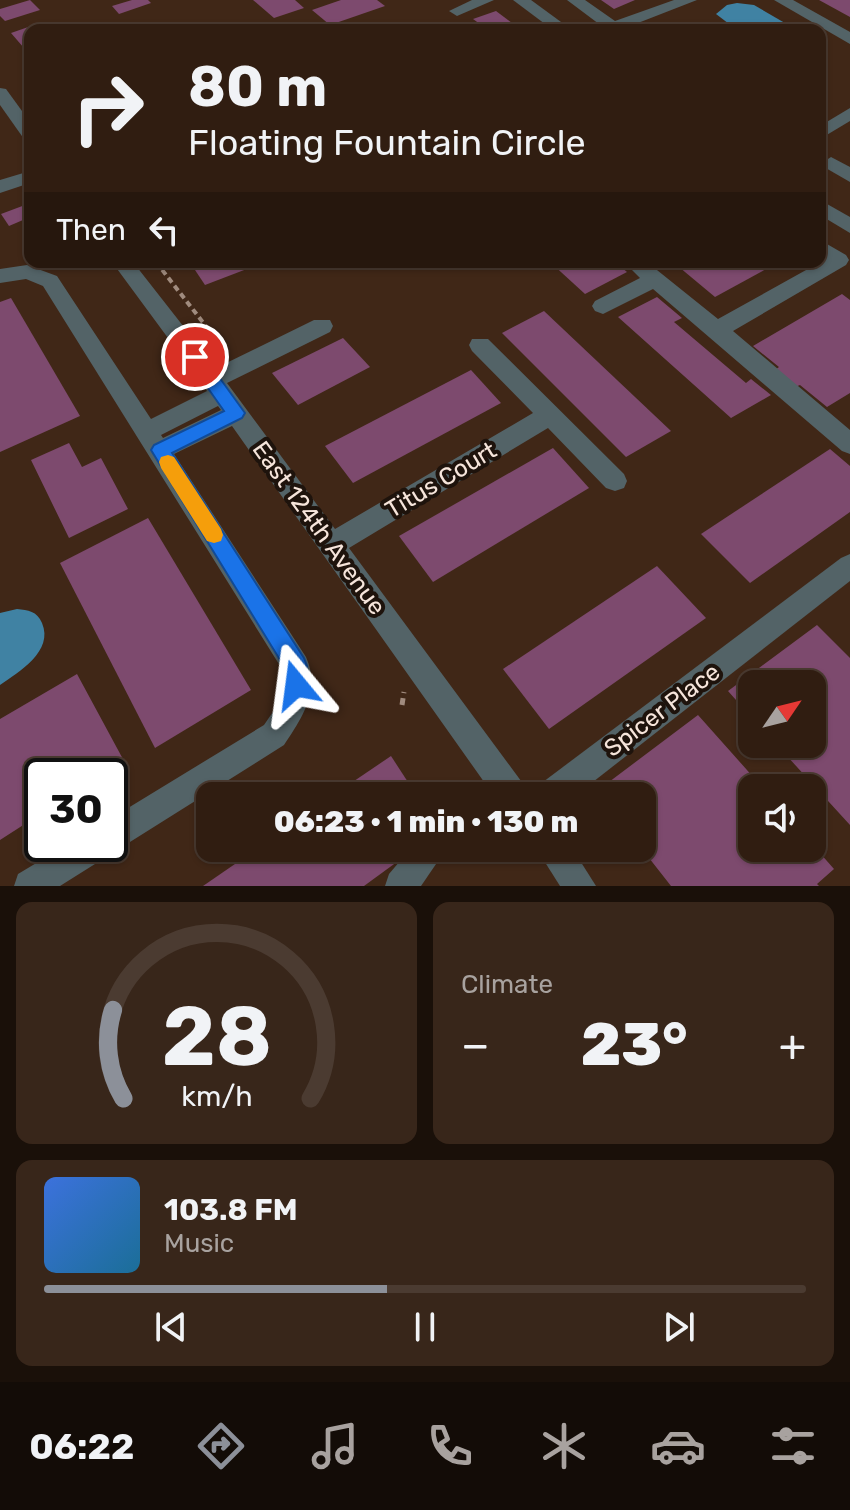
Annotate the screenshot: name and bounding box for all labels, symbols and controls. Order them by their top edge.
text: 80 m [188,54,327,120]
icon: right [56,56,160,160]
text: Floating Fountain Circle [188,121,586,164]
icon: left [142,208,186,252]
text: Then [56,212,126,248]
pin [161,323,229,391]
icon: arrive [173,335,217,379]
street label: East 124th Avenue [247,436,391,620]
street label: Titus Court [381,436,501,524]
position arrow [254,643,338,727]
street label: Spicer Place [599,657,725,763]
north arrow [738,670,826,758]
map controls [738,670,826,862]
speed limit sign: 30 [24,758,128,862]
button: sound [738,774,826,862]
text: 06:23 · 1 min · 130 m [274,804,578,840]
text: Climate [461,969,553,1000]
text: 28 [161,987,272,1086]
text: 23° [581,1009,688,1080]
text: − [461,1019,490,1071]
text: + [779,1019,806,1071]
text: km/h [181,1079,252,1113]
text: 103.8 FM [164,1192,298,1228]
text: Music [164,1228,234,1259]
icon: previous [149,1305,193,1349]
icon: pause [403,1305,447,1349]
icon: next [657,1305,701,1349]
icon: directions [193,1418,249,1474]
icon: music [307,1418,363,1474]
icon: phone [422,1418,478,1474]
icon: climate [536,1418,592,1474]
icon: car [650,1418,706,1474]
icon: filters [765,1418,821,1474]
text: 06:22 [29,1425,134,1468]

